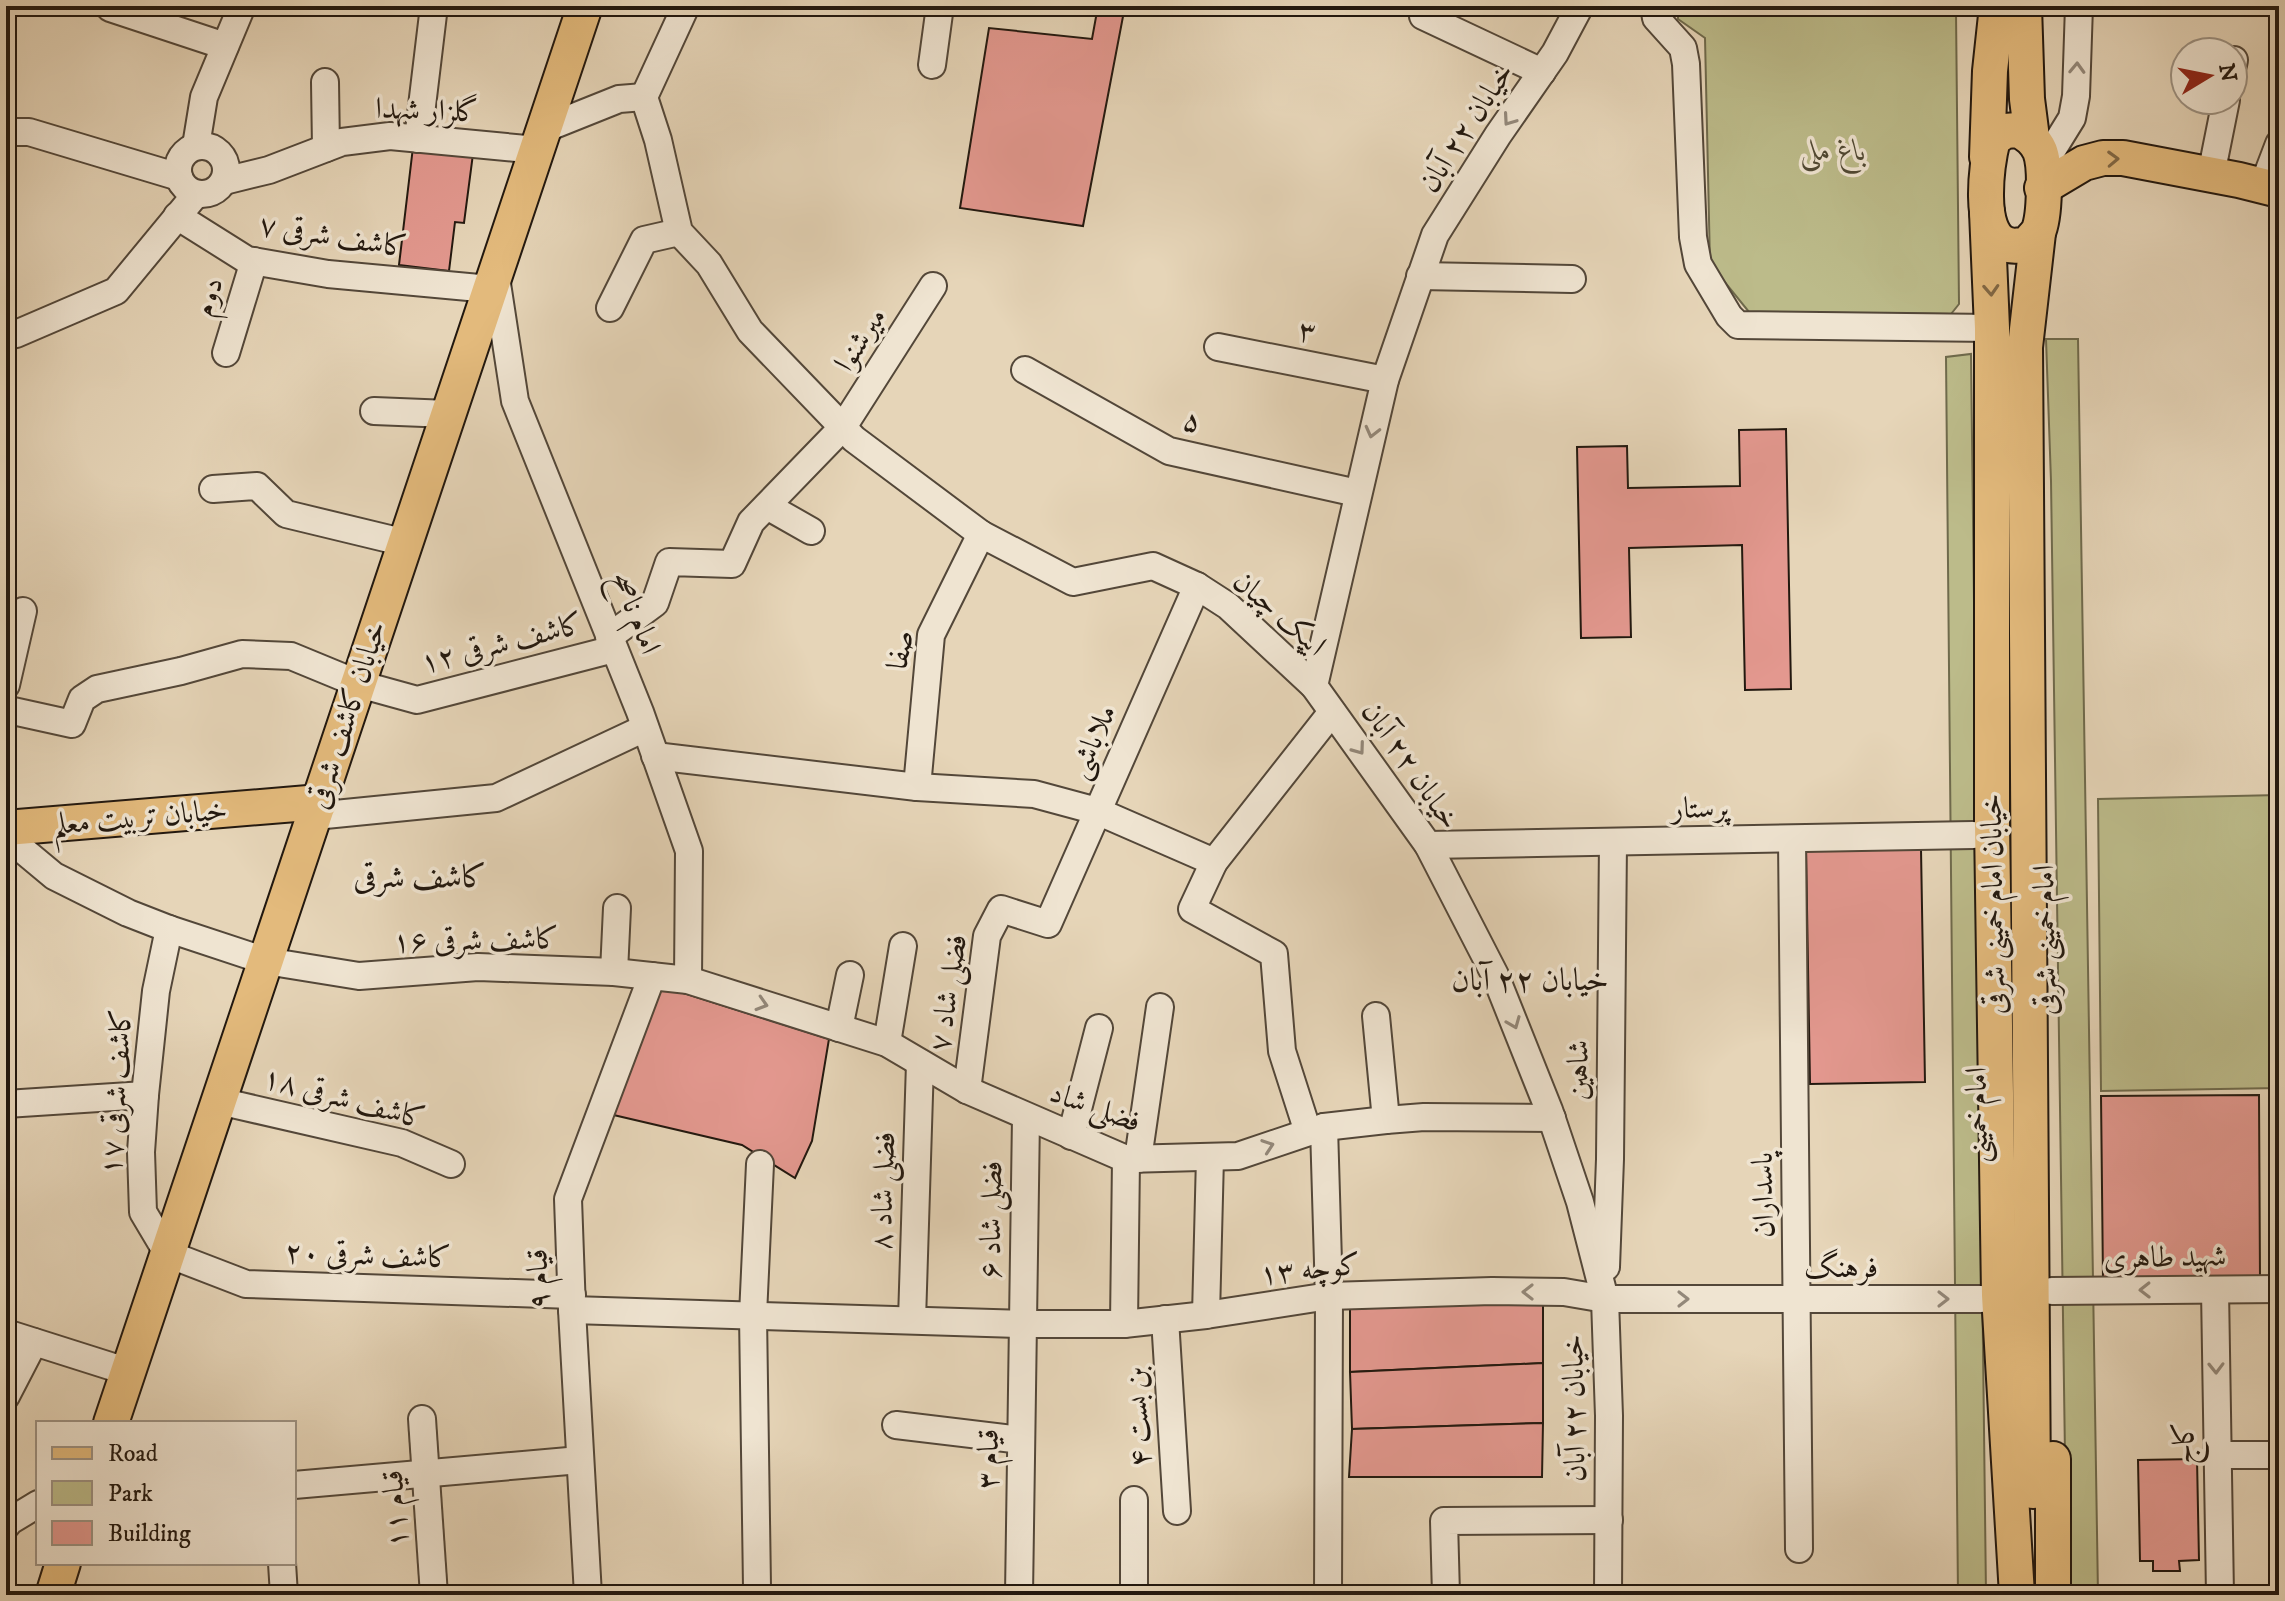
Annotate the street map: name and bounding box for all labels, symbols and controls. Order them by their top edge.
north arrow [2169,36,2249,116]
street label: خیابان ۲۲ آبان [1410,55,1523,200]
one-way arrow [2069,61,2086,74]
text: N [2212,62,2242,84]
street label: گلزار شهدا [375,90,479,131]
one-way arrow [1504,111,1519,125]
park label: باغ ملی [1800,133,1867,175]
one-way arrow [2107,150,2120,167]
street label: کاشف شرقی ۷ [256,207,410,267]
street label: دوم [186,273,238,323]
one-way arrow [1982,284,1999,297]
street label: میرشنوا [827,301,895,379]
street label: ۳ [1295,312,1319,352]
street label: ۵ [1178,402,1206,442]
one-way arrow [1364,424,1381,438]
street label: ایپک چیان [1225,563,1333,665]
street label: امام ناصح [596,566,668,662]
street label: کاشف شرقی ۱۲ [417,606,587,682]
street label: خیابان کاشف شرقی [300,616,396,814]
street label: صفا [879,628,923,672]
street label: خیابان ۲۲ آبان [1352,694,1468,837]
street label: ملاباشی [1060,699,1127,785]
one-way arrow [1350,741,1364,755]
street label: پرستار [1668,790,1732,828]
street label: خیابان تربیت معلم [51,792,230,854]
street label: خیابان امام خمینی شرقی [1974,793,2020,1015]
district label: کاشف شرقی [353,858,487,898]
street label: امام خمینی شرقی [2026,864,2072,1016]
street label: کاشف شرقی ۱۶ [392,921,560,961]
street label: فضلی شاد ۷ [921,932,978,1055]
district label: خیابان ۲۲ آبان [1451,960,1609,1001]
one-way arrow [755,995,769,1011]
street label: کاشف شرقی ۱۷ [93,1008,141,1176]
one-way arrow [1505,1015,1521,1029]
street label: شاهین [1560,1040,1598,1100]
street label: کاشف شرقی ۱۸ [259,1060,429,1138]
street label: امام خمینی [1959,1067,2003,1163]
street label: فضلی شاد [1044,1074,1146,1143]
street label: فضلی شاد ۸ [863,1131,907,1251]
one-way arrow [1260,1139,1274,1155]
street label: پاسداران [1745,1150,1784,1238]
street label: فضلی شاد ۶ [972,1161,1014,1279]
street label: کاشف شرقی ۲۰ [284,1235,452,1277]
street label: شهید طاهری [2103,1238,2227,1278]
street label: کوچه ۱۳ [1258,1246,1362,1295]
street label: قیام ۹ [519,1248,565,1310]
street label: فرهنگ [1804,1248,1878,1287]
one-way arrow [2138,1281,2151,1299]
one-way arrow [1521,1283,1534,1300]
one-way arrow [1677,1290,1690,1308]
one-way arrow [1937,1290,1950,1308]
street label: خیابان ۲۲ آبان [1554,1334,1595,1482]
one-way arrow [2207,1362,2225,1375]
street label: بن بست ۴ [1118,1365,1160,1468]
legend [36,1421,296,1565]
street label: کاج [2166,1421,2210,1465]
street label: قیام ۳ [970,1428,1014,1490]
text: Road [108,1439,158,1469]
street label: قیام ۱۱ [375,1468,423,1549]
text: Park [108,1479,153,1509]
text: Building [108,1519,191,1549]

